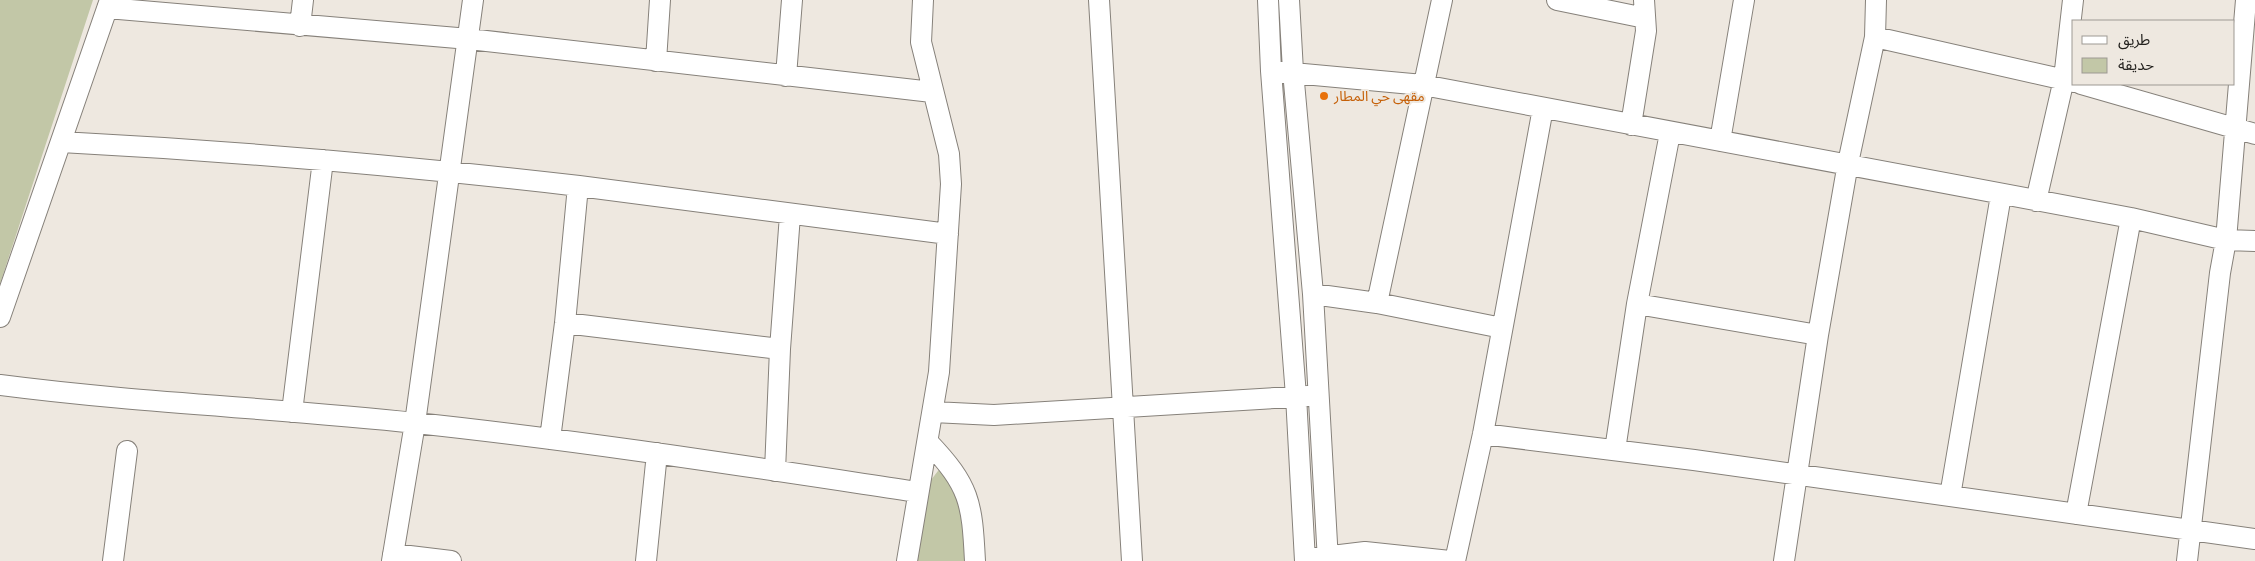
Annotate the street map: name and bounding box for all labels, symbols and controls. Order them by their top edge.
legend [2072,20,2235,85]
text: طريق [2118,30,2150,50]
text: حديقة [2118,55,2154,73]
place label: مقهى حي المطار [1333,87,1425,107]
marker: مقهى حي المطار [1318,90,1330,102]

